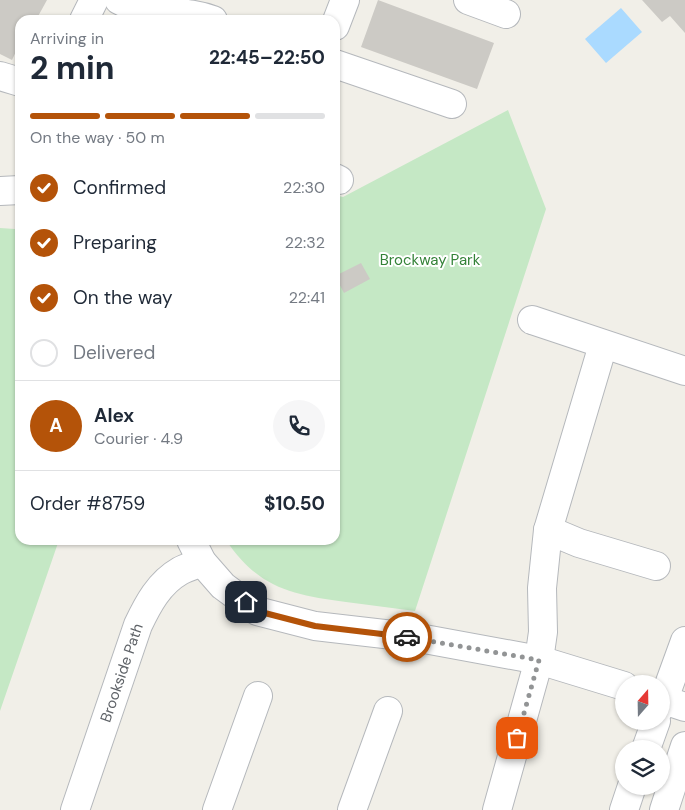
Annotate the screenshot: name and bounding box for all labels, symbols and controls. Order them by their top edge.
text: Arriving in [30,28,104,49]
text: 22:45–22:50 [209,45,325,70]
text: 2 min [30,47,115,89]
text: On the way · 50 m [30,127,165,148]
icon: check [30,174,58,202]
text: Confirmed [73,175,166,200]
text: 22:30 [283,177,325,198]
icon: check [30,229,58,257]
text: Preparing [73,230,157,255]
text: 22:32 [285,232,325,253]
park label: Brockway Park [380,250,481,270]
icon: check [30,284,58,312]
text: On the way [73,285,173,310]
text: 22:41 [289,287,325,308]
text: Delivered [73,340,155,365]
button: phone [273,400,325,452]
text: Alex [94,403,134,428]
text: A [49,413,63,438]
text: Courier · 4.9 [94,428,183,449]
text: Order #8759 [30,491,145,516]
text: $10.50 [264,491,325,516]
pin [225,581,267,623]
icon: home [232,588,260,616]
courier [382,612,432,662]
street label: Brookside Path [96,621,148,725]
icon: car [393,623,421,651]
north arrow [615,675,670,730]
map controls [615,675,670,795]
pin [496,717,538,759]
icon: bag [503,724,531,752]
button: layers [615,740,670,795]

